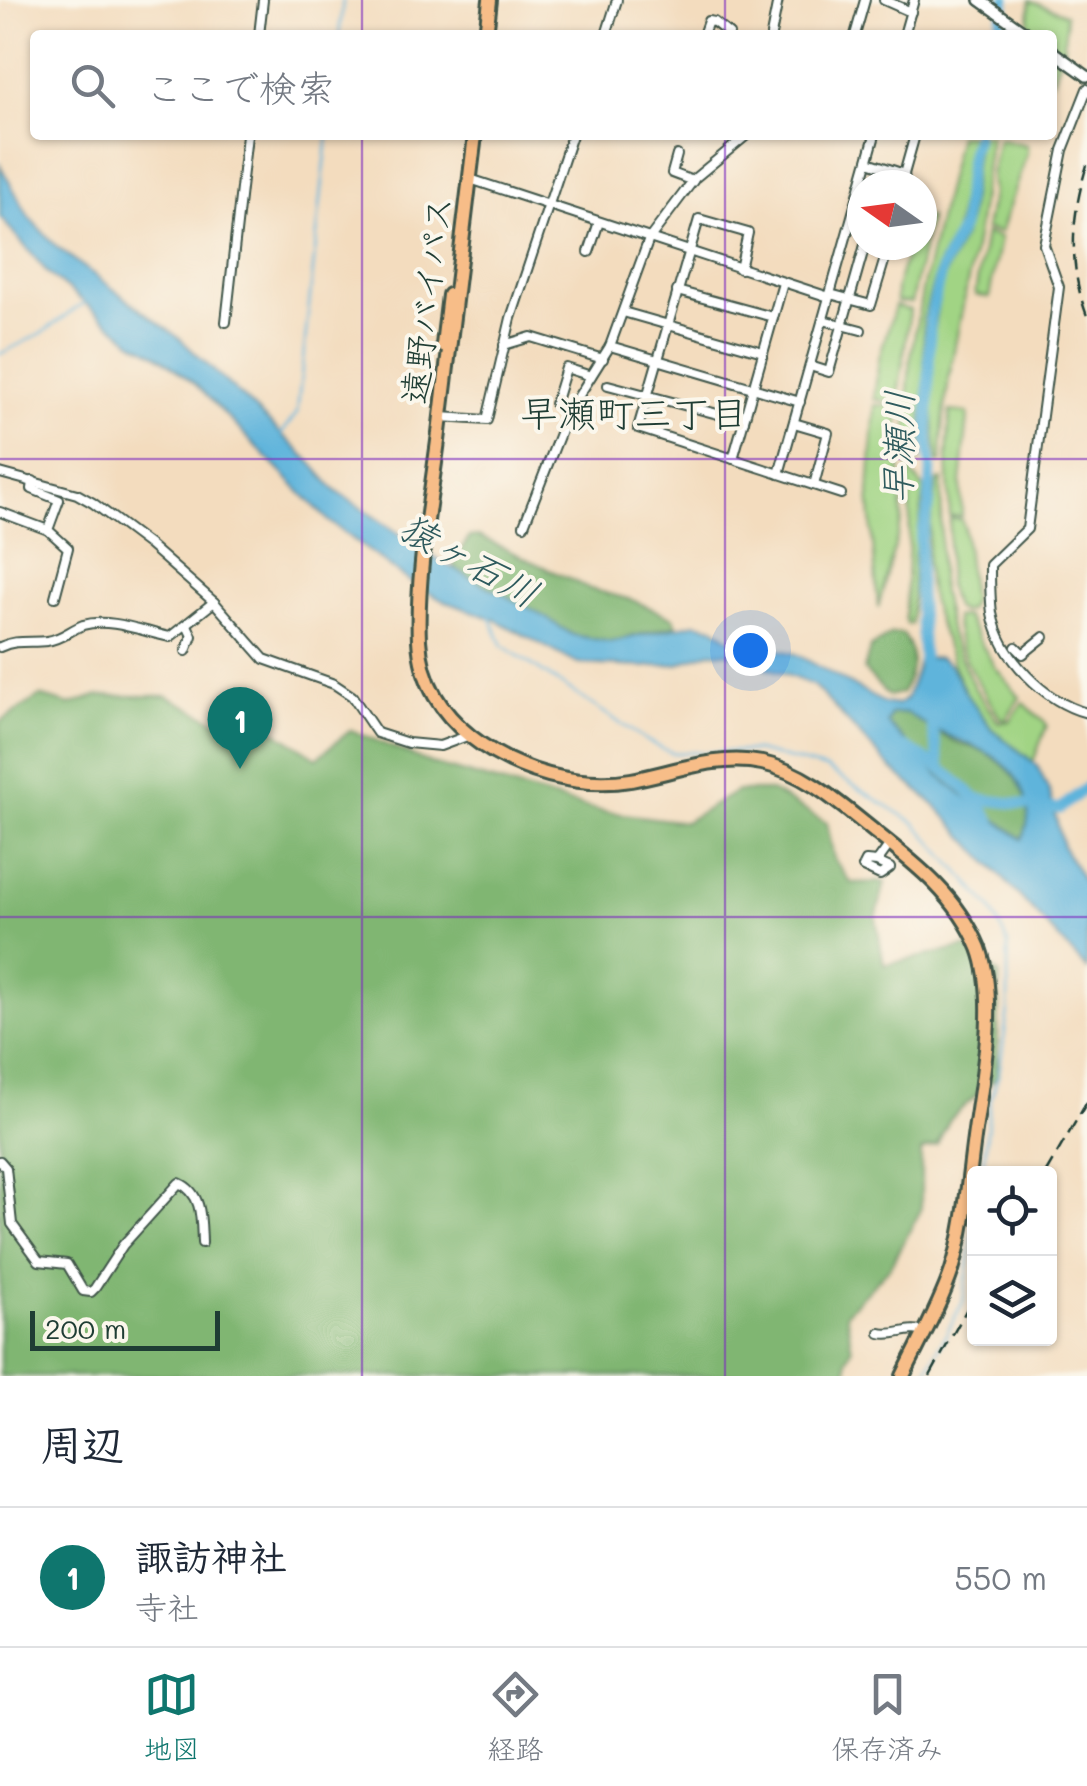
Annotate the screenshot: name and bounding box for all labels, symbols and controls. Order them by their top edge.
search box [30,30,1057,140]
icon: search [65,58,120,113]
text: ここで検索 [145,62,335,112]
north arrow [847,170,937,260]
street label: 遠野バイパス [389,193,461,407]
district label: 早瀬町三丁目 [520,387,748,437]
water label: 早瀬川 [871,390,923,504]
water label: 猿ヶ石川 [391,500,549,618]
your location [725,625,776,676]
pin: 1 [208,686,272,769]
map controls [967,1166,1057,1346]
button: locate [967,1166,1057,1256]
button: layers [967,1256,1057,1346]
scale bar [30,1306,220,1350]
text: 200 m [45,1310,126,1346]
text: 周辺 [40,1416,124,1471]
text: 諏訪神社 [135,1531,287,1581]
text: 1 [65,1556,80,1598]
text: 550 m [954,1556,1047,1598]
text: 寺社 [135,1585,199,1627]
tab: 地図 [144,1667,200,1767]
tab: 経路 [487,1667,543,1767]
tab: 保存済み [831,1667,943,1767]

